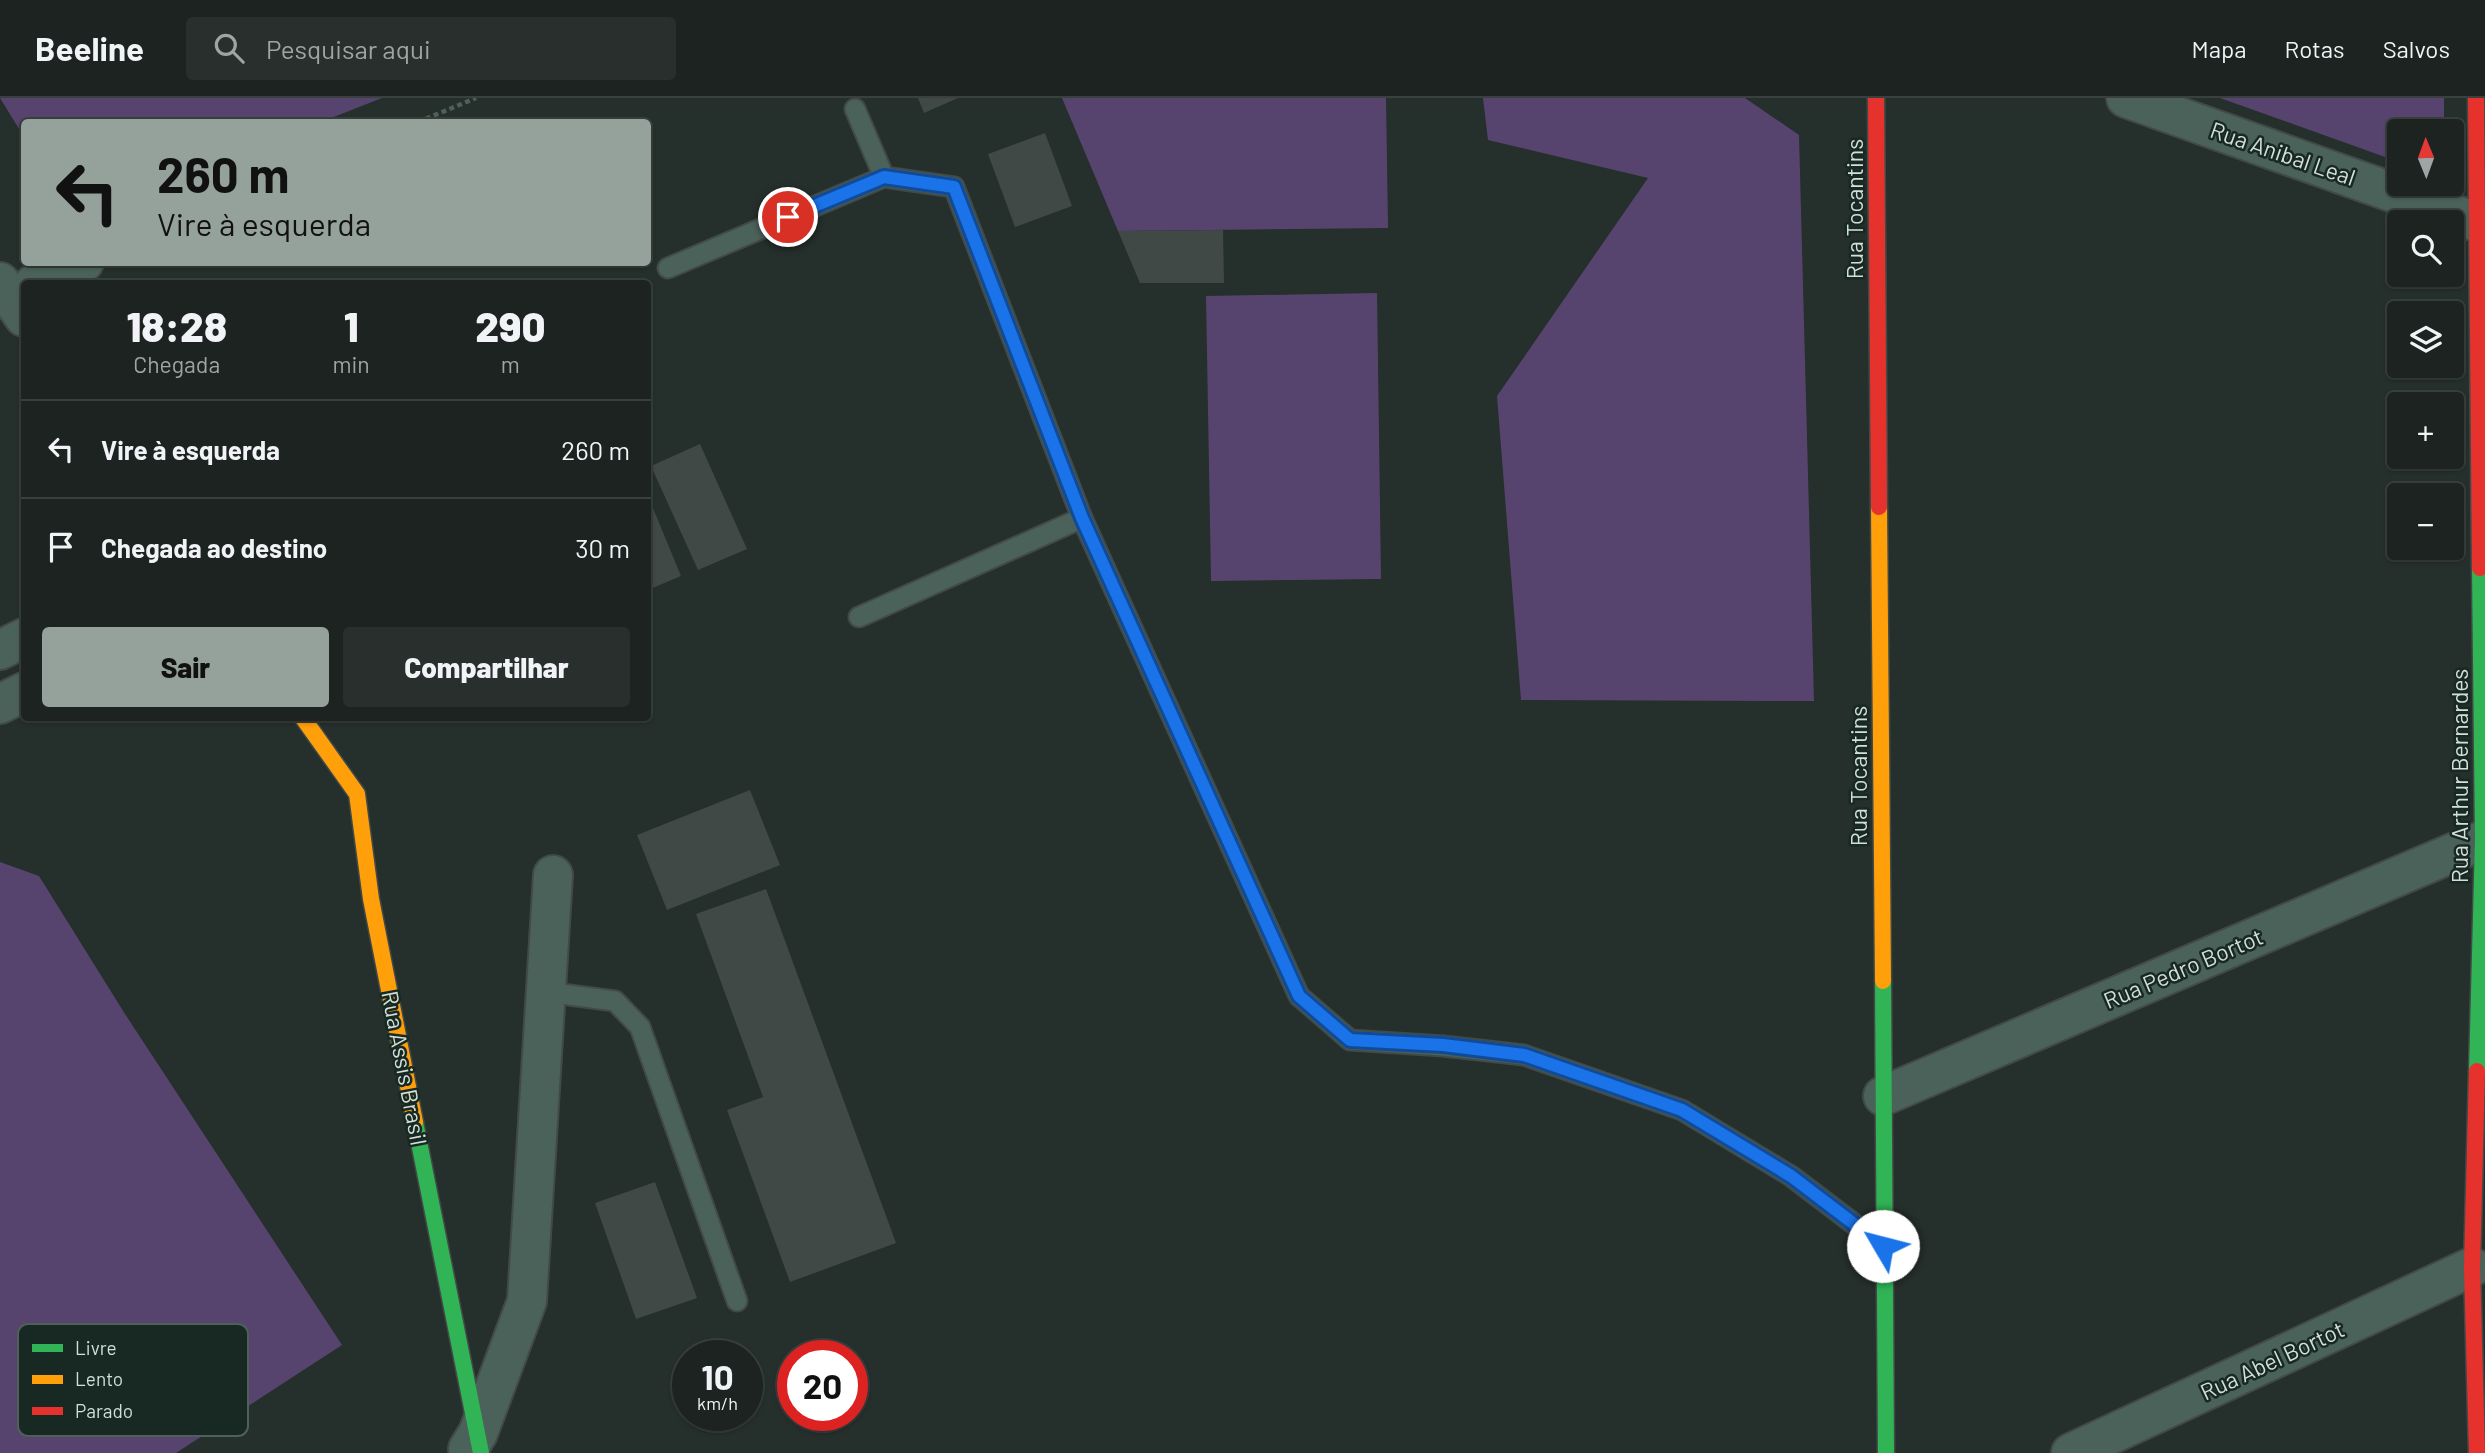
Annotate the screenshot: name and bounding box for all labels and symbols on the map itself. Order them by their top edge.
street label: Rua Anibal Leal [2207,115,2359,191]
north arrow [2387,119,2464,196]
street label: Rua Tocantins [1840,139,1868,279]
pin [758,187,818,247]
street label: Rua Arthur Bernardes [2445,669,2473,883]
street label: Rua Tocantins [1844,706,1872,846]
street label: Rua Pedro Bortot [2099,922,2267,1014]
street label: Rua Assis Brasil [376,988,434,1148]
position arrow [1846,1209,1920,1283]
street label: Rua Abel Bortot [2196,1314,2348,1406]
legend [18,1324,248,1436]
text: Livre [75,1336,117,1359]
speed limit sign: 20 [777,1340,868,1431]
text: Lento [75,1367,123,1390]
text: Parado [75,1399,133,1422]

